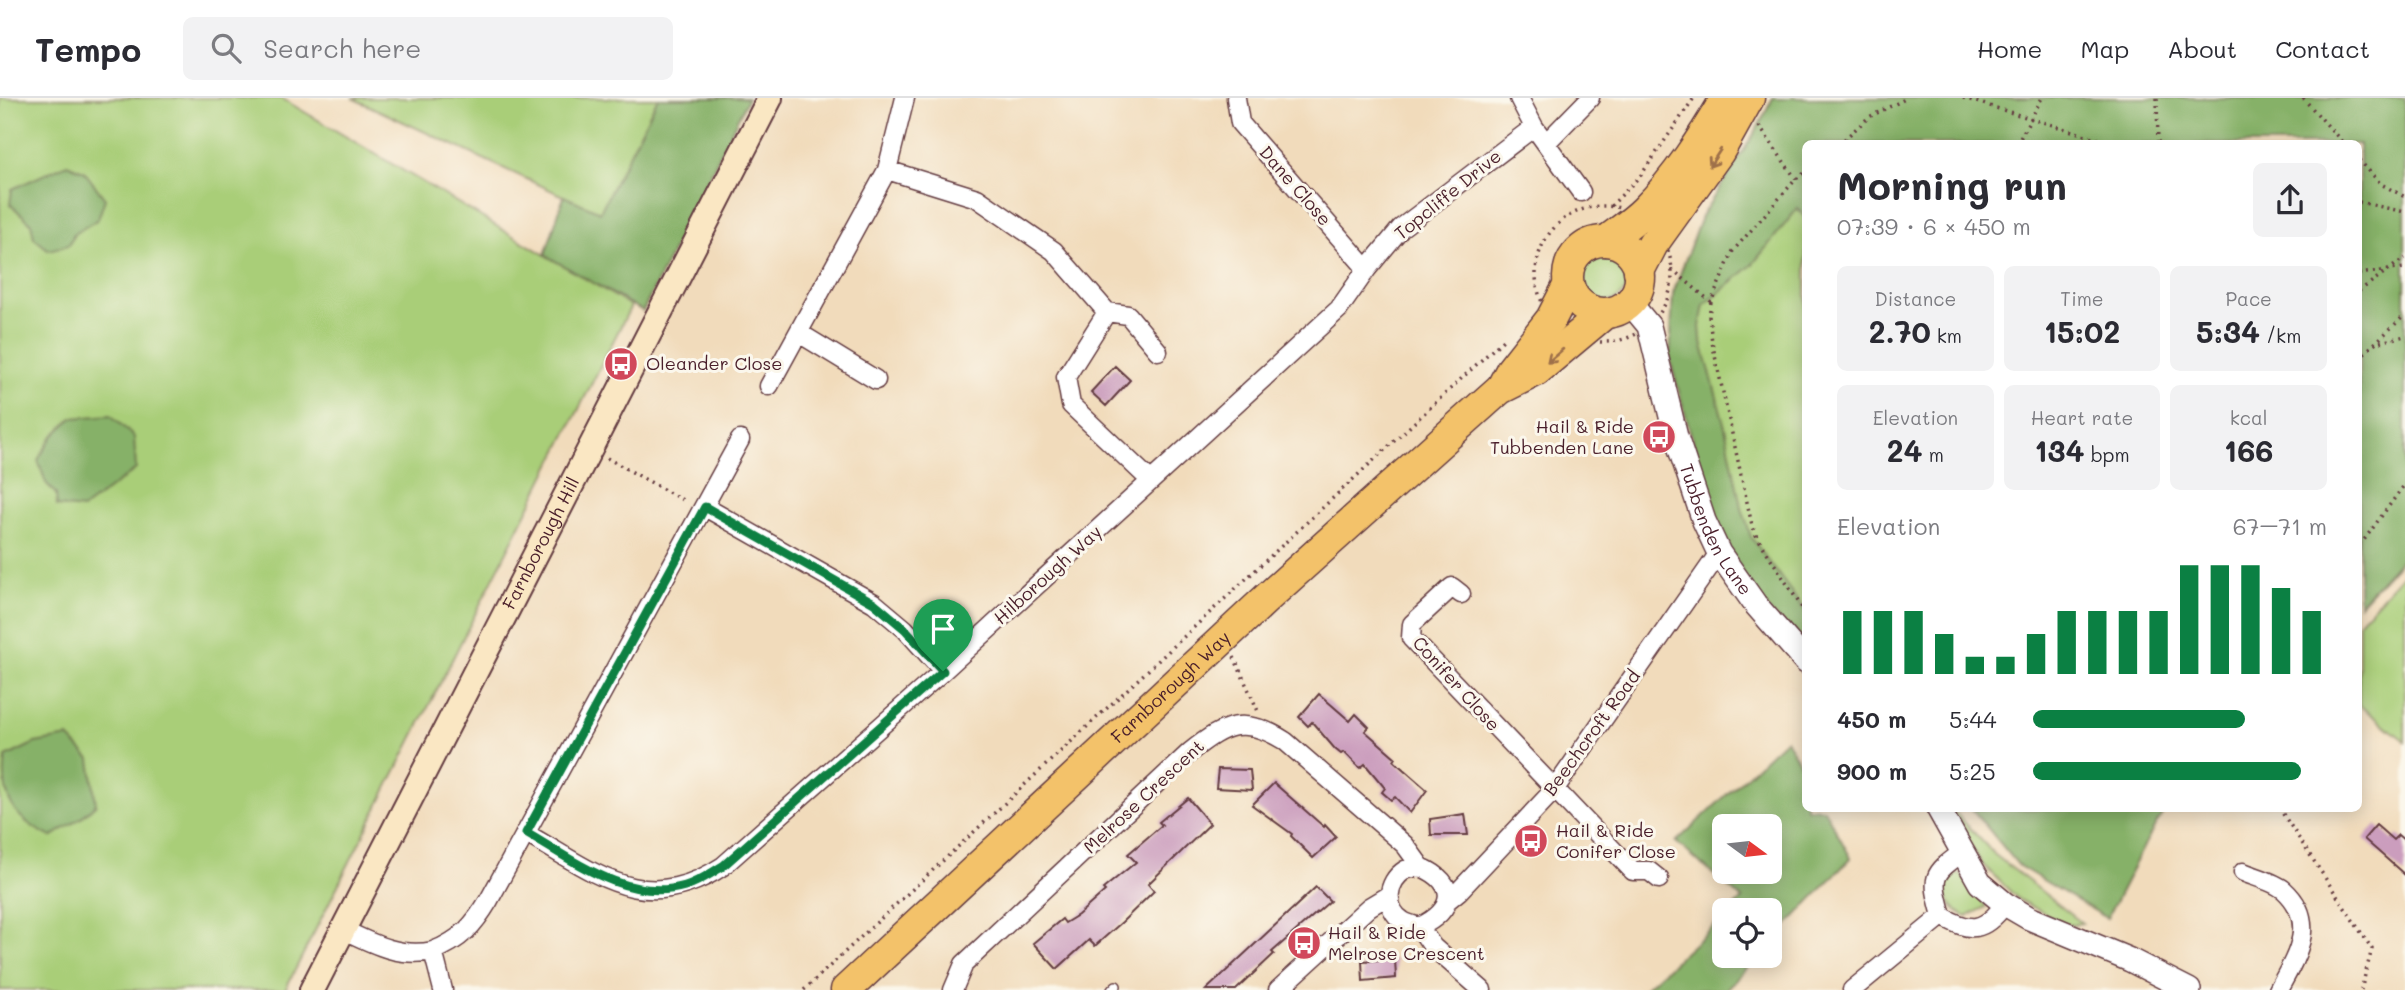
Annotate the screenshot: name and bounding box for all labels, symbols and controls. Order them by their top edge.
search box [183,17,673,80]
text: Tempo [35,27,141,70]
icon: search [207,29,245,67]
text: Search here [263,31,421,65]
text: Home [1977,33,2042,64]
text: Map [2080,33,2129,64]
text: About [2167,33,2237,64]
text: Contact [2275,33,2370,64]
street label: Dane Close [1254,140,1337,230]
street label: Topcliffe Drive [1389,144,1506,245]
one-way arrow [1708,147,1722,167]
text: Morning run [1837,160,2067,210]
button: share [2253,163,2327,237]
text: 07:39 · 6 × 450 m [1837,211,2031,241]
text: Distance [1874,286,1956,311]
text: Time [2060,286,2104,311]
text: Pace [2225,286,2272,311]
text: 2.70 [1869,311,1931,351]
text: 15:02 [2044,311,2120,351]
text: 5:34 [2196,311,2260,351]
text: km [1931,323,1962,348]
text: /km [2260,323,2301,348]
bus stop icon: Oleander Close [602,345,640,383]
one-way arrow [1546,348,1564,364]
place label: Oleander Close [646,351,782,375]
text: Elevation [1873,405,1958,430]
text: Heart rate [2031,405,2133,430]
text: kcal [2230,405,2268,430]
place label: Hail & Ride Tubbenden Lane [1490,414,1634,459]
bus stop icon: Hail & Ride Tubbenden Lane [1640,418,1678,456]
text: 24 [1887,430,1923,470]
text: 134 [2034,430,2085,470]
text: 166 [2224,430,2273,470]
text: m [1923,442,1944,467]
text: bpm [2085,442,2130,467]
street label: Tubbenden Lane [1675,460,1758,599]
street label: Farnborough Hill [496,473,584,613]
text: Elevation [1837,511,1940,541]
text: 67–71 m [2233,511,2327,541]
street label: Hilborough Way [988,519,1106,629]
pin [913,599,973,671]
icon: arrive [924,610,962,648]
street label: Farnborough Way [1105,625,1235,748]
street label: Conifer Close [1408,631,1506,736]
street label: Beechcroft Road [1537,665,1645,800]
text: 450 m [1837,704,1906,734]
text: 5:44 [1949,704,1997,734]
street label: Melrose Crescent [1078,734,1209,859]
text: 900 m [1837,756,1907,786]
text: 5:25 [1949,756,1996,786]
north arrow [1712,814,1782,884]
map controls [1712,814,1782,968]
place label: Hail & Ride Conifer Close [1556,818,1676,863]
bus stop icon: Hail & Ride Conifer Close [1512,822,1550,860]
button: locate [1712,898,1782,968]
place label: Hail & Ride Melrose Crescent [1328,920,1485,965]
bus stop icon: Hail & Ride Melrose Crescent [1285,924,1323,962]

